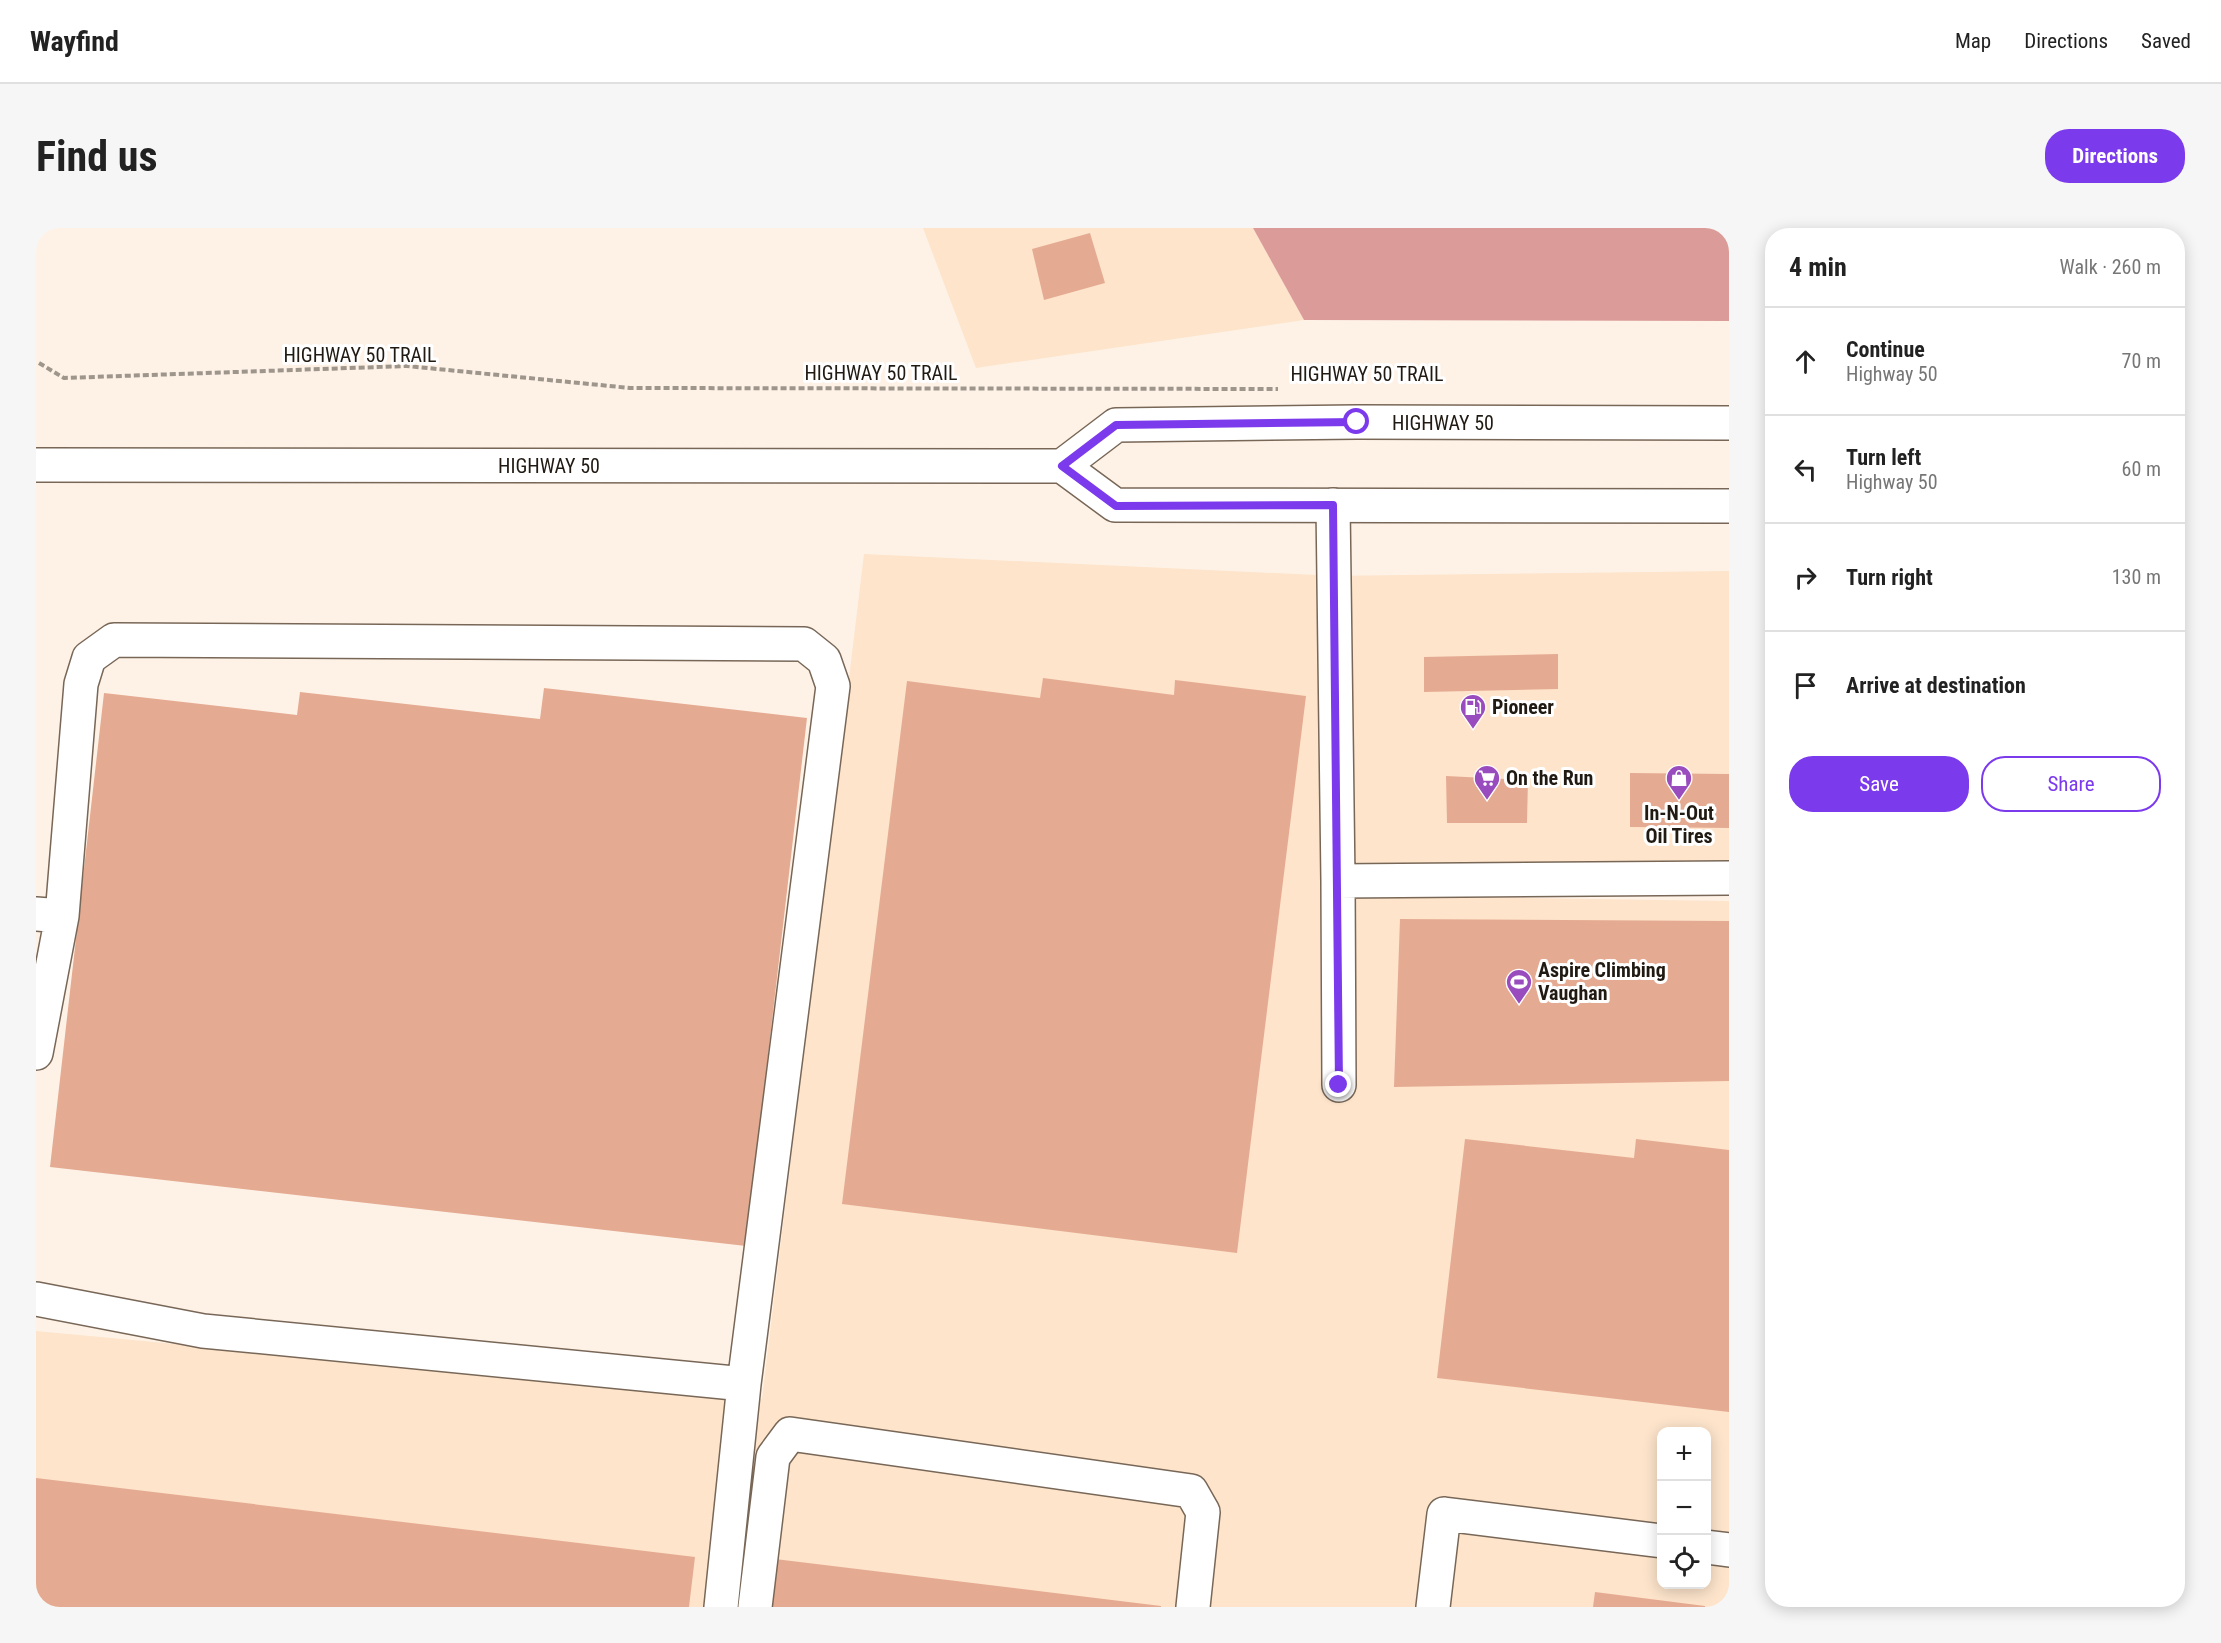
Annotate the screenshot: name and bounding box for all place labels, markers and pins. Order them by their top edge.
fuel station icon: Pioneer [1458,692,1488,730]
place label: Pioneer [1492,695,1554,719]
supermarket icon: On the Run [1472,763,1502,801]
shop icon: In-N-Out Oil Tires [1664,763,1694,801]
place label: On the Run [1506,766,1593,790]
place label: In-N-Out Oil Tires [1644,801,1714,848]
place label: Aspire Climbing Vaughan [1538,958,1666,1005]
sports icon: Aspire Climbing Vaughan [1504,967,1534,1005]

